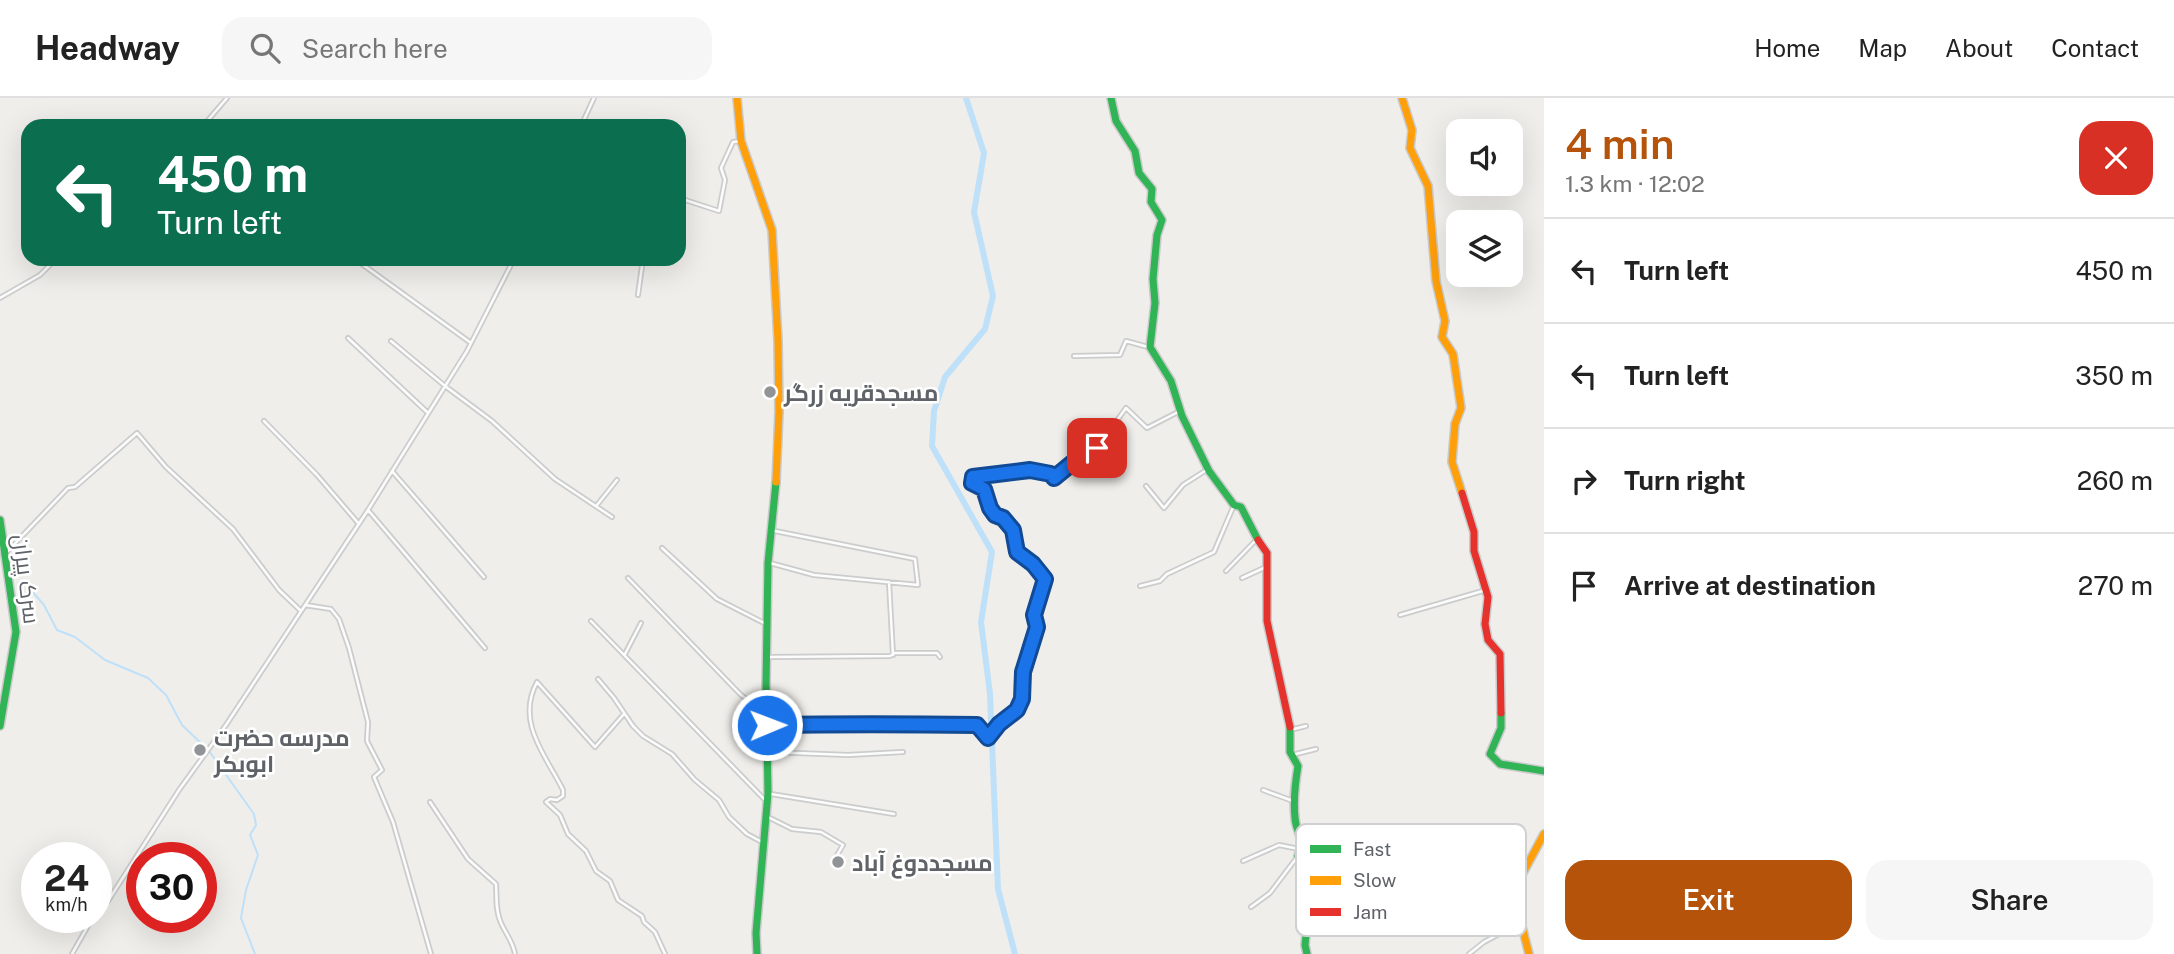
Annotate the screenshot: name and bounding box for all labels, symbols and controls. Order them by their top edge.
search box [222,17,712,80]
text: Headway [35,29,180,67]
icon: search [246,29,284,67]
text: Search here [302,33,448,64]
text: Home [1754,34,1820,62]
text: Map [1858,34,1907,62]
text: About [1945,34,2013,62]
text: Contact [2051,34,2139,62]
map controls [1446,119,1523,287]
button: sound [1446,119,1523,196]
text: 4 min [1565,119,1674,168]
button: close [2079,121,2153,195]
text: 450 m [157,145,308,203]
icon: left [42,147,133,238]
text: 1.3 km · 12:02 [1565,170,1705,197]
text: Turn left [157,204,282,241]
button: layers [1446,210,1523,287]
icon: left [1565,252,1603,290]
text: Turn left [1624,255,1729,286]
text: 450 m [2076,255,2153,286]
icon: left [1565,357,1603,395]
text: Turn left [1624,360,1729,391]
text: 350 m [2075,360,2153,391]
place label: مسجدقریه زرگر [783,379,938,407]
marker: مسجدقریه زرگر [762,384,778,400]
pin [1067,418,1127,478]
icon: arrive [1078,429,1116,467]
icon: right [1565,462,1603,500]
text: Turn right [1624,465,1746,496]
text: 260 m [2077,465,2153,496]
street label: سرک پیران [6,532,46,626]
icon: arrive [1565,567,1603,605]
text: Arrive at destination [1624,570,1876,601]
text: 270 m [2078,570,2153,601]
position arrow [730,688,804,762]
place label: مدرسه حضرت ابوبکر [213,724,350,778]
marker: مدرسه حضرت ابوبکر [192,742,208,758]
legend [1296,824,1526,936]
text: Fast [1353,838,1391,860]
speed limit sign: 30 [126,842,217,933]
place label: مسجددوغ آباد [852,849,993,879]
marker: مسجددوغ آباد [830,854,846,870]
text: 24 [44,858,89,899]
button: Exit [1565,860,1852,940]
button: Share [1866,860,2153,940]
text: Slow [1353,869,1397,891]
text: km/h [45,894,88,915]
text: Jam [1353,901,1387,923]

